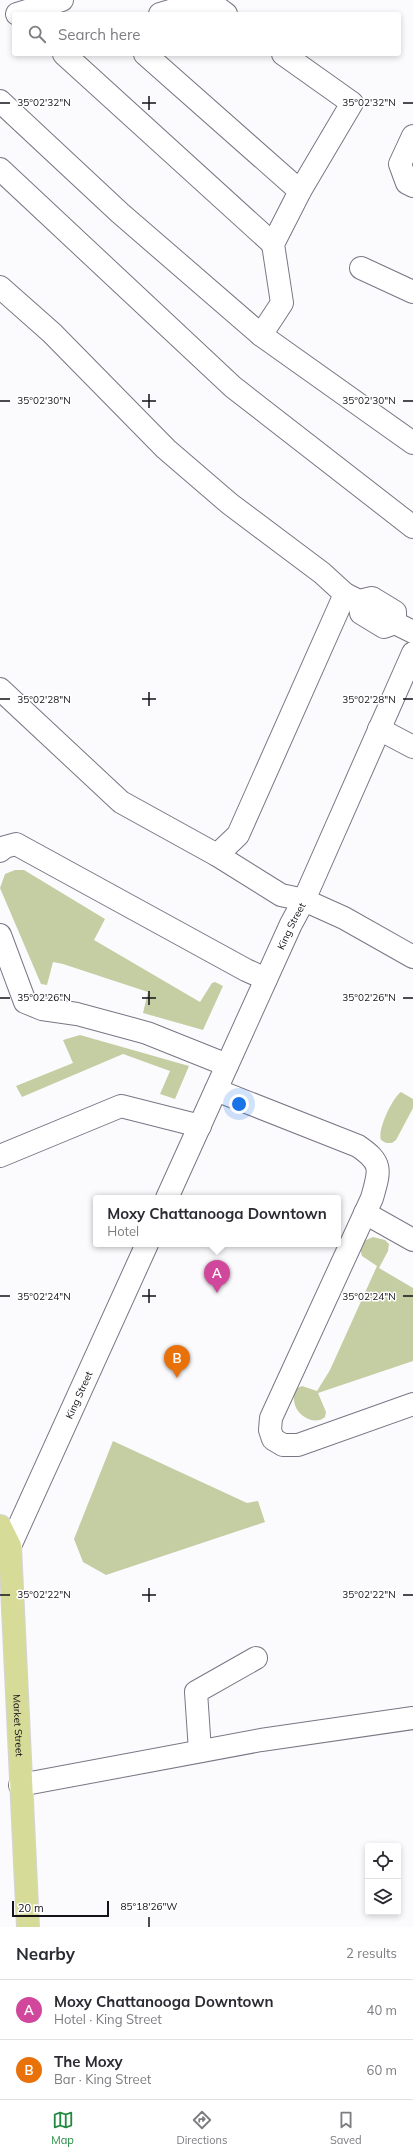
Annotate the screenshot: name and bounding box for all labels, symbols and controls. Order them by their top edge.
search box [12,12,401,56]
icon: search [26,23,48,45]
text: Search here [58,25,140,44]
text: 35°02'32"N [17,96,71,109]
text: 35°02'32"N [342,96,396,109]
text: 35°02'30"N [17,394,71,407]
text: 35°02'30"N [342,394,396,407]
text: 35°02'28"N [17,693,71,706]
text: 35°02'28"N [342,693,396,706]
street label: King Street [274,900,309,952]
text: 35°02'26"N [17,991,71,1004]
text: 35°02'26"N [342,991,396,1004]
your location [229,1094,249,1114]
popup [93,1195,341,1247]
text: Moxy Chattanooga Downtown [107,1204,327,1223]
text: Hotel [107,1223,139,1239]
pin: A [204,1260,230,1293]
text: 35°02'24"N [17,1290,71,1303]
text: 35°02'24"N [342,1290,396,1303]
pin: B [164,1345,190,1378]
street label: King Street [63,1369,96,1421]
text: 35°02'22"N [17,1588,71,1601]
text: 35°02'22"N [342,1588,396,1601]
street label: Market Street [10,1694,26,1757]
map controls [365,1843,401,1915]
button: locate [365,1843,401,1879]
button: layers [365,1879,401,1915]
scale bar [12,1899,109,1918]
text: 85°18'26"W [121,1900,177,1913]
text: 20 m [18,1901,44,1915]
text: Nearby [16,1943,75,1964]
text: 2 results [346,1945,397,1961]
text: Moxy Chattanooga Downtown [54,1992,274,2011]
text: A [24,2002,34,2018]
text: 40 m [367,2002,397,2018]
text: Hotel · King Street [54,2011,162,2027]
text: The Moxy [54,2052,123,2071]
text: B [25,2062,33,2078]
text: 60 m [367,2062,397,2078]
text: Bar · King Street [54,2071,151,2087]
tab: Map [51,2109,74,2147]
tab: Directions [177,2109,227,2147]
tab: Saved [330,2109,362,2147]

